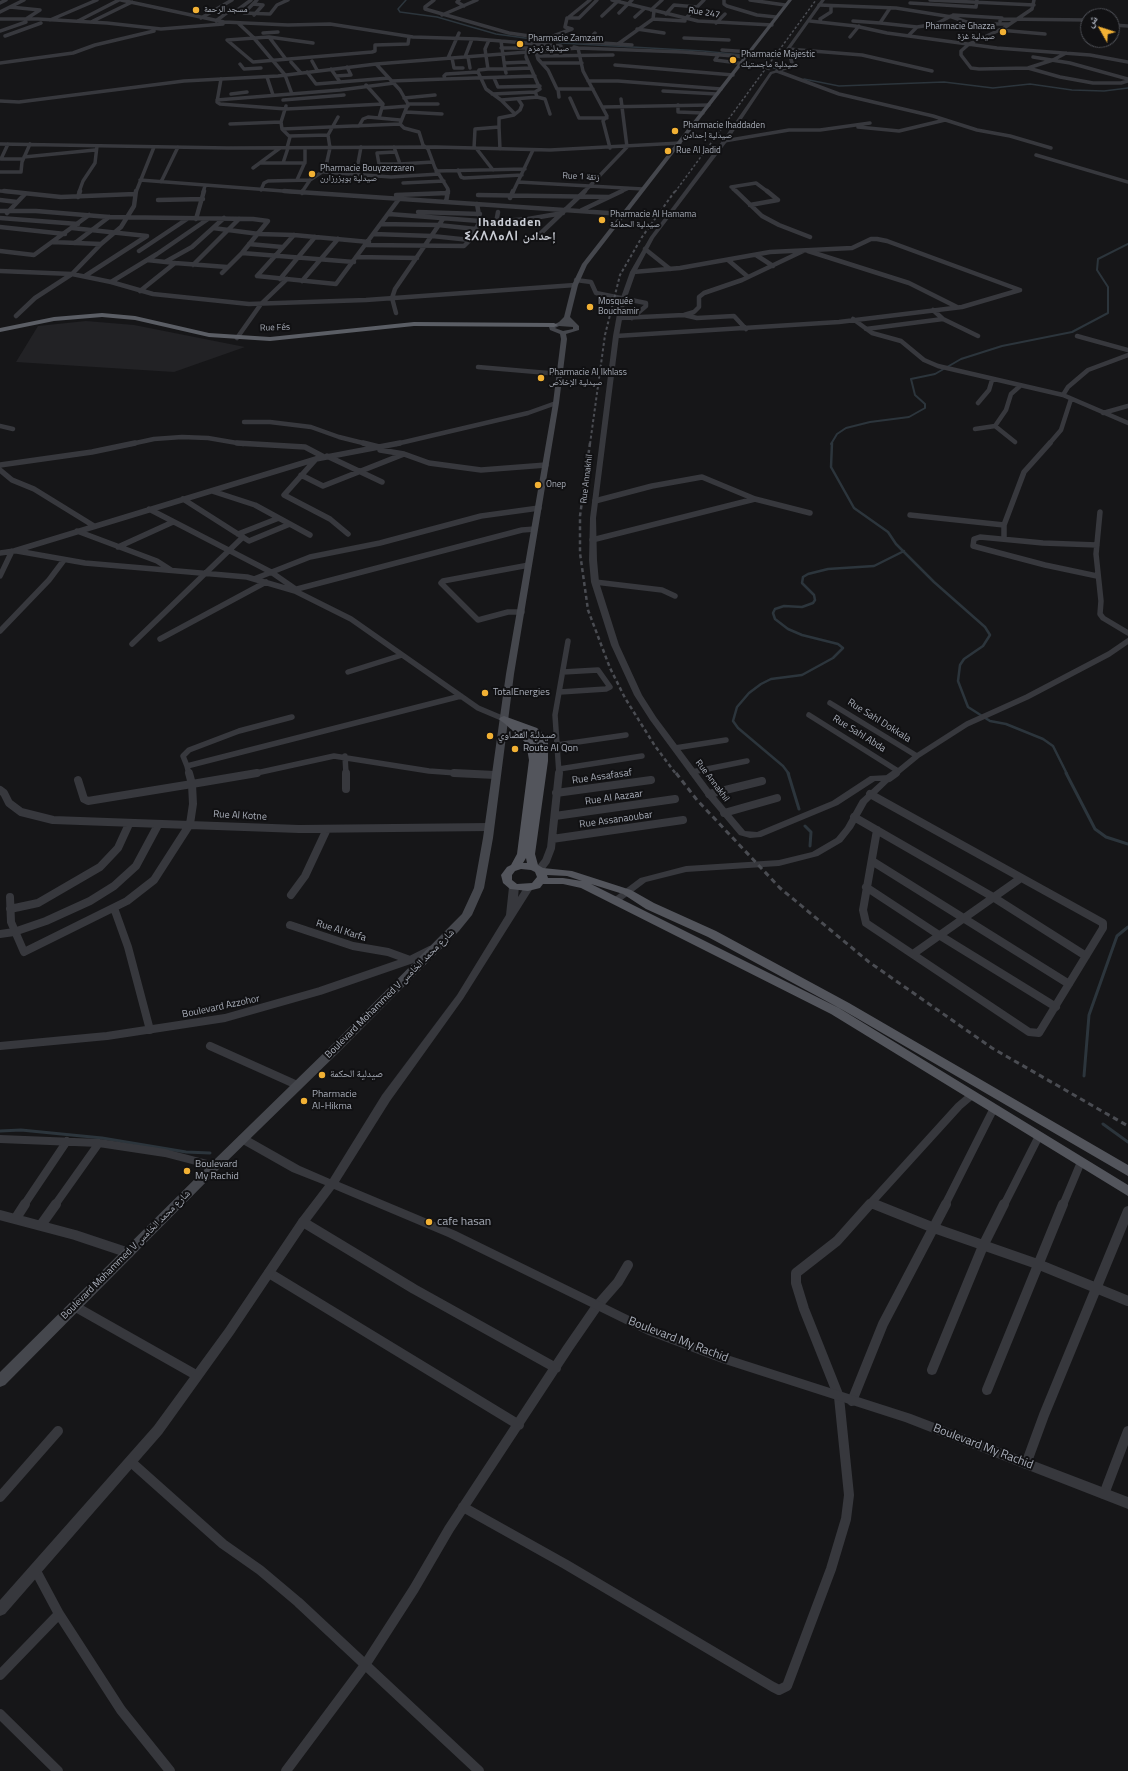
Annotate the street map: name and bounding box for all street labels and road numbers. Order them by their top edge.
street label: Rue 247 [687,5,721,21]
street label: Rue 1 زنقة [562,171,600,183]
street label: Rue Fés [260,322,290,334]
street label: Rue Annakhil [579,454,595,504]
street label: Rue Sahl Dokkala [845,697,913,745]
street label: Rue Sahl Abda [830,713,888,755]
street label: Rue Annakhil [693,758,731,804]
street label: Rue Assafasaf [571,767,633,787]
street label: Rue Al Aazaar [584,788,644,808]
street label: Rue Al Kotne [213,809,267,823]
street label: Rue Assanaoubar [579,809,653,831]
street label: Rue Al Karfa [315,918,367,944]
street label: Boulevard Mohammed V شارع محمد الخامس [323,927,457,1061]
street label: Boulevard Azzohor [181,993,261,1021]
street label: Boulevard Mohammed V شارع محمد الخامس [59,1188,193,1322]
street label: Boulevard My Rachid [626,1314,730,1366]
street label: Boulevard My Rachid [931,1421,1035,1473]

